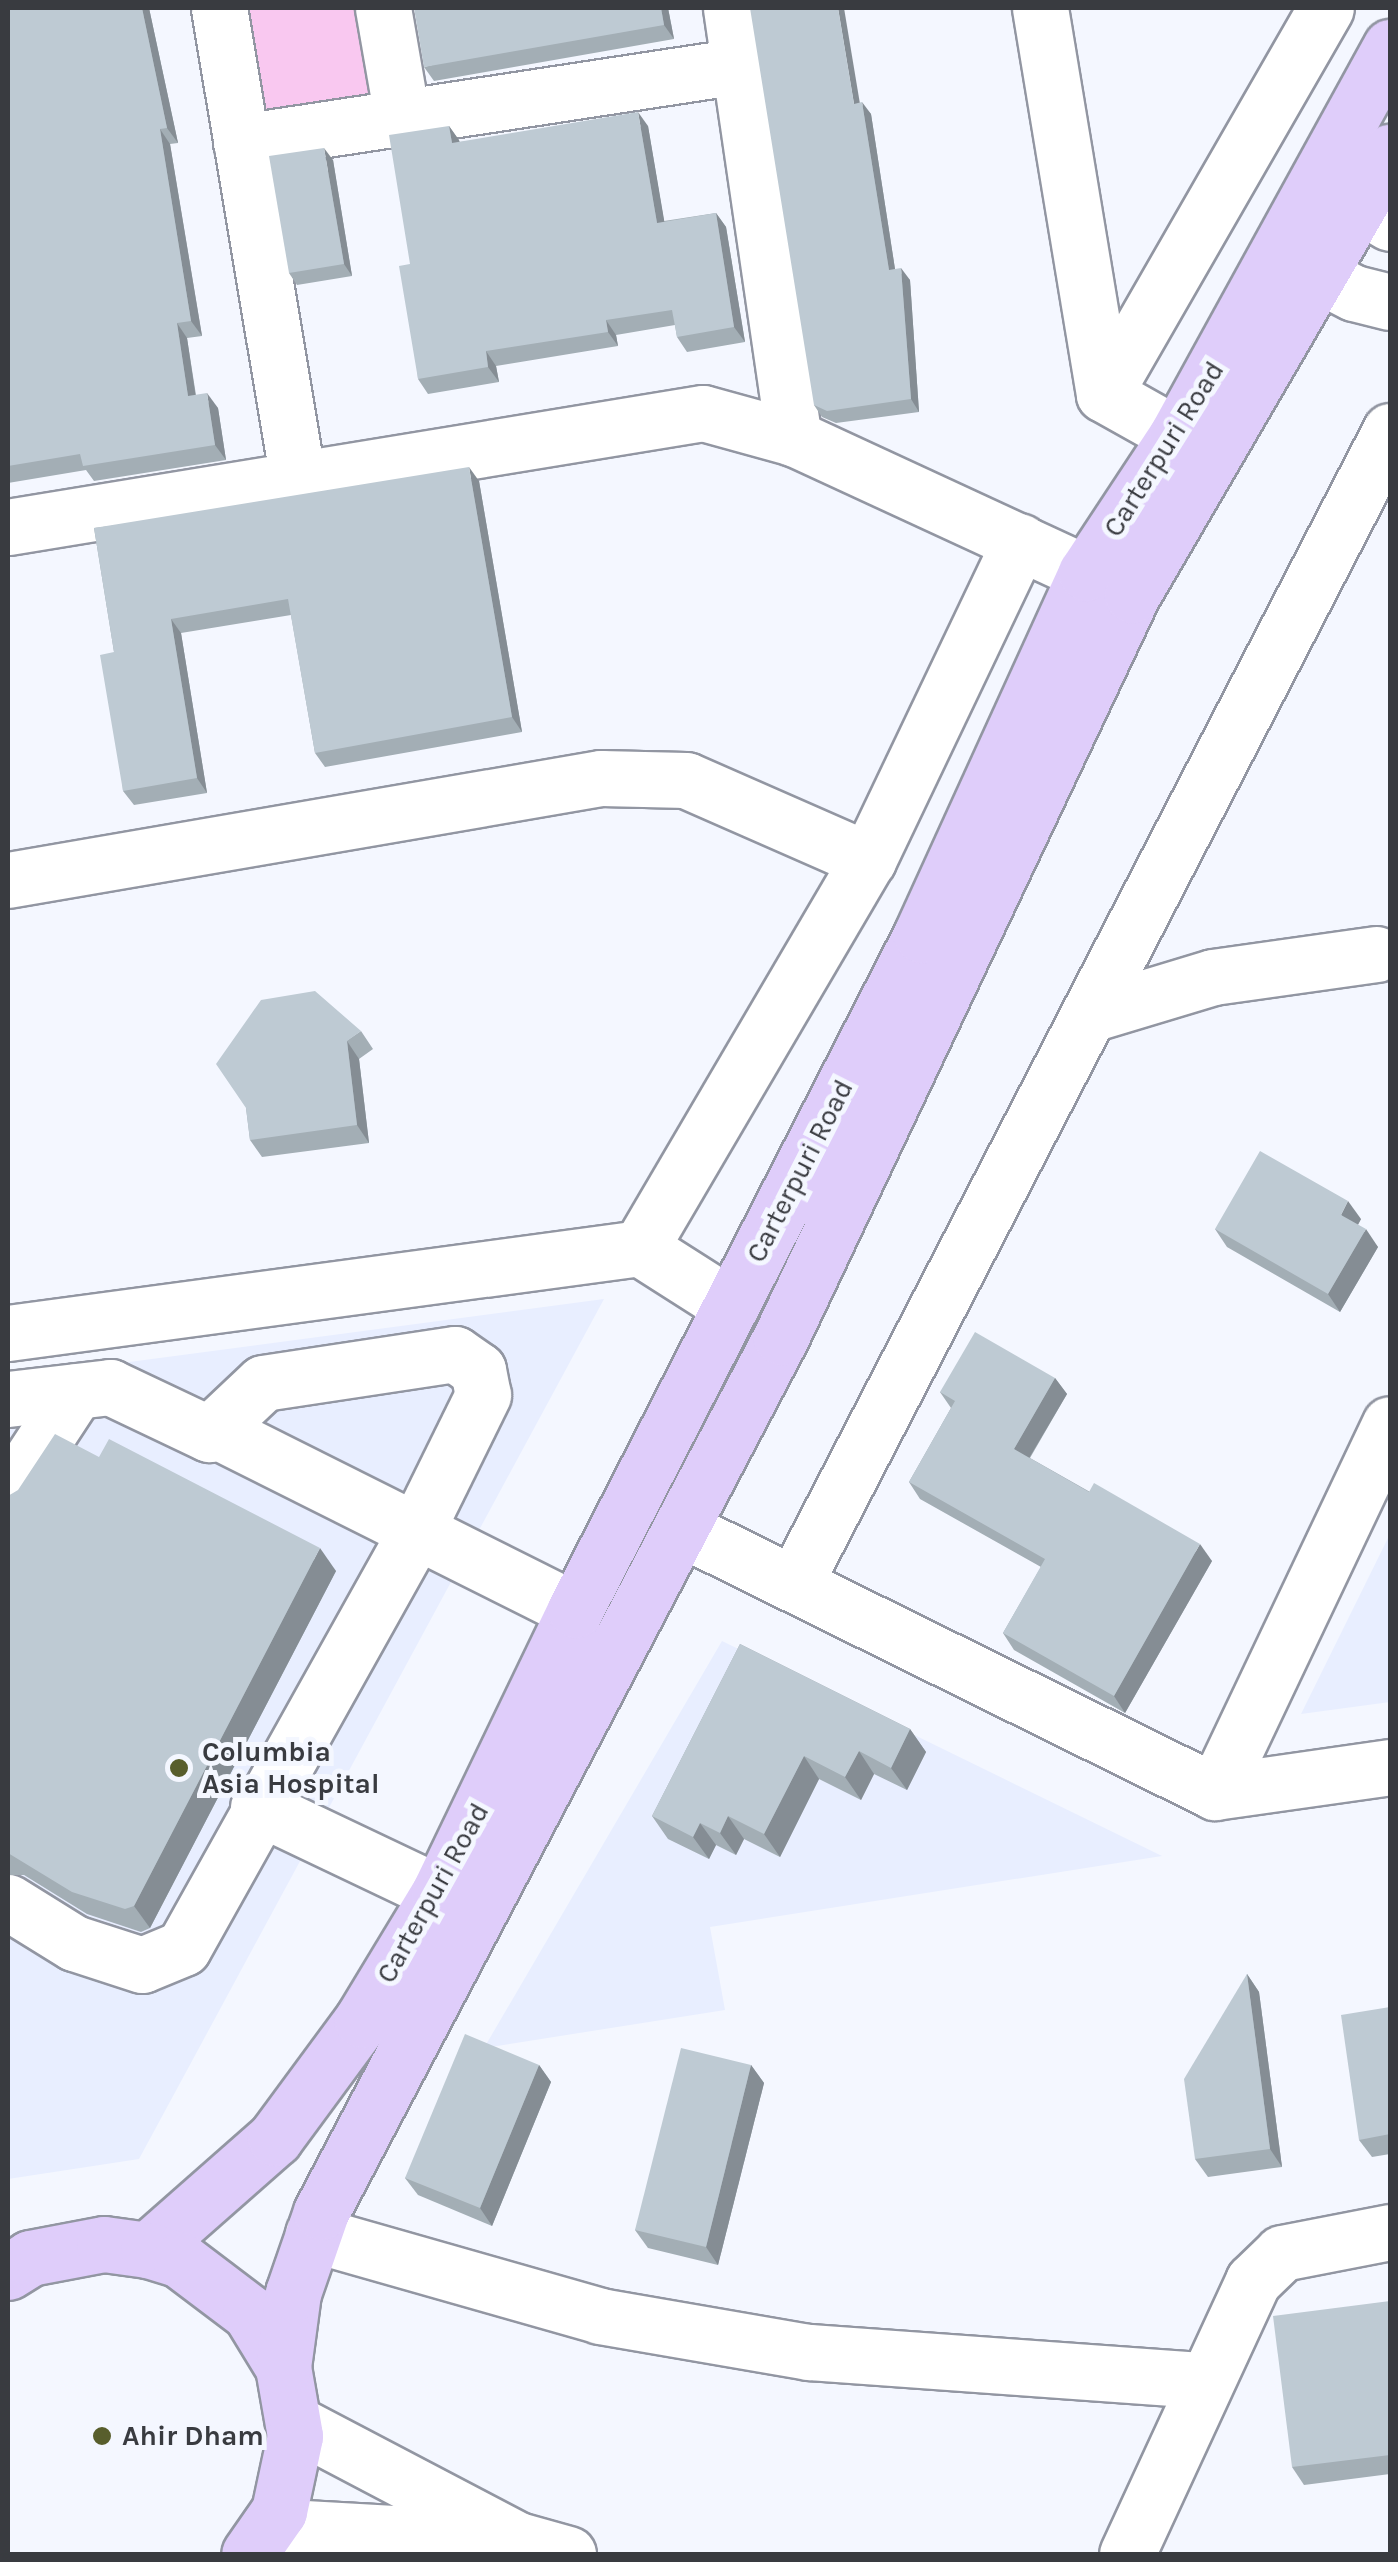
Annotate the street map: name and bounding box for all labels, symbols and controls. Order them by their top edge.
street label: Carterpuri Road [1097,355,1231,543]
street label: Carterpuri Road [739,1074,861,1268]
place label: Columbia Asia Hospital [202,1735,380,1801]
marker: Columbia Asia Hospital [166,1755,192,1781]
street label: Carterpuri Road [370,1797,496,1989]
place label: Ahir Dham [122,2419,264,2453]
marker: Ahir Dham [91,2425,113,2447]

